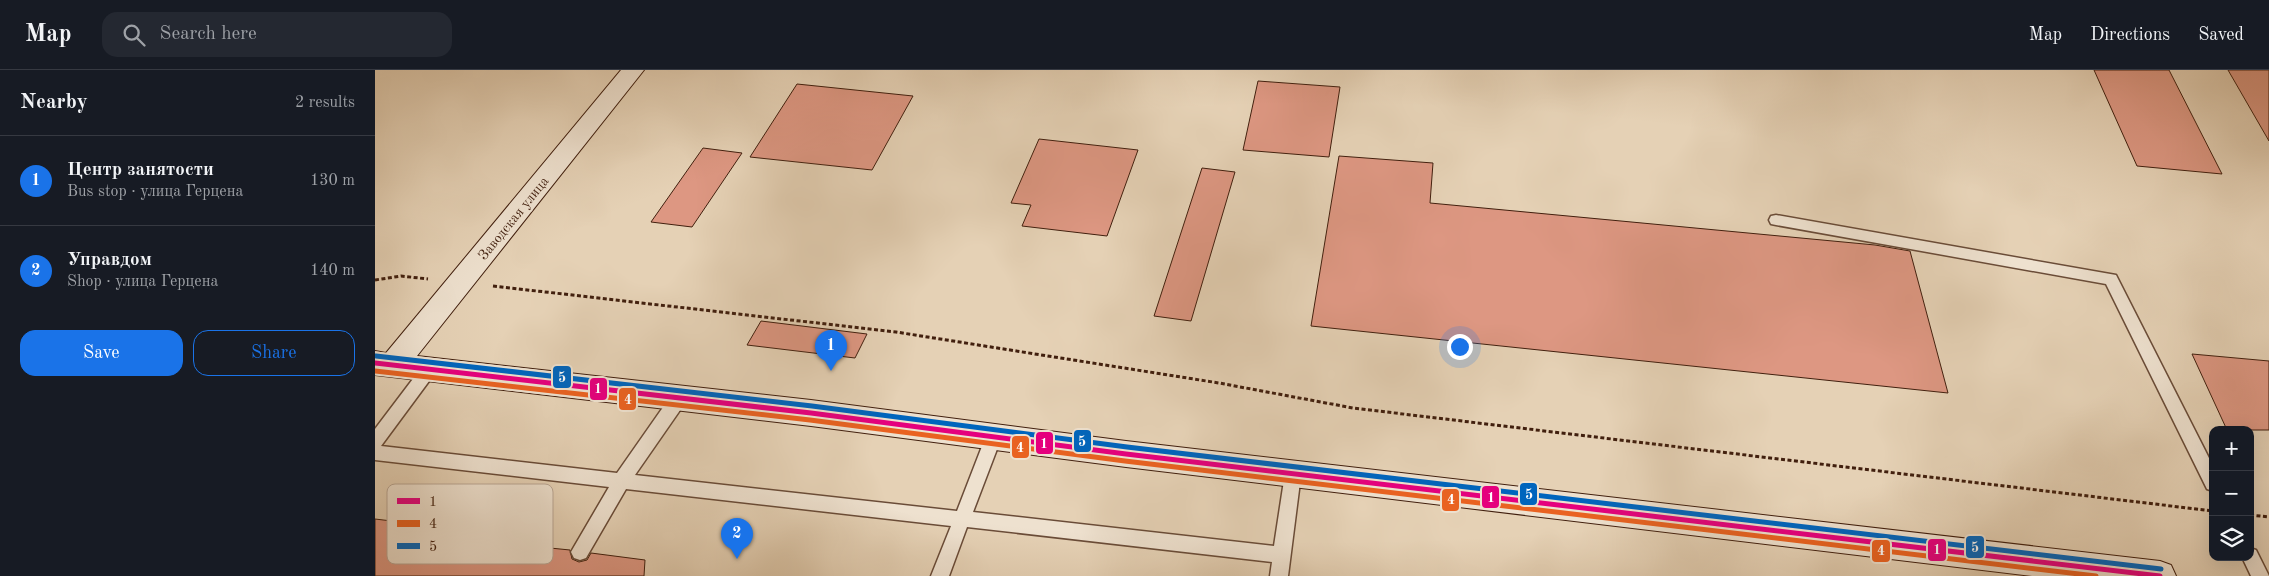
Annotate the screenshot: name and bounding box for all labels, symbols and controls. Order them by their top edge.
search box [102,12,452,57]
icon: search [120,21,148,49]
text: Map [25,23,72,47]
text: Search here [160,25,257,44]
text: Map [2029,26,2062,44]
text: Directions [2090,26,2170,44]
text: Saved [2198,26,2244,44]
text: Nearby [20,92,88,113]
text: 2 results [295,95,355,111]
text: Центр занятости [67,161,214,180]
text: 1 [31,173,41,189]
text: 130 m [310,173,355,189]
street label: Заводская улица [476,174,552,263]
text: Bus stop · улица Герцена [67,184,243,200]
text: Управдом [67,251,152,270]
text: 2 [31,263,41,279]
text: 140 m [310,263,355,279]
text: Shop · улица Герцена [67,274,218,290]
button: Save [20,330,183,376]
button: Share [193,330,355,376]
pin: 1 [815,330,847,371]
your location [1447,334,1473,360]
line badge: 5 [552,365,572,389]
text: 5 [558,371,566,385]
line badge: 1 [589,377,608,401]
text: 1 [594,382,602,396]
line badge: 4 [618,387,637,411]
text: 4 [624,393,632,407]
map controls [2209,426,2254,561]
button: + [2209,426,2254,471]
line badge: 5 [1073,429,1092,453]
line badge: 1 [1035,431,1054,455]
line badge: 4 [1011,435,1030,459]
text: 5 [1078,435,1086,449]
text: 1 [1040,437,1048,451]
text: 4 [1016,441,1024,455]
button: − [2209,471,2254,516]
line badge: 5 [1519,482,1538,506]
legend [387,484,553,564]
line badge: 1 [1481,485,1500,509]
line badge: 4 [1441,488,1460,512]
text: 5 [1525,488,1533,502]
text: 1 [1487,491,1495,505]
text: 4 [1447,493,1455,507]
text: 1 [429,495,437,509]
button: layers [2209,516,2254,561]
text: 4 [429,517,437,531]
pin: 2 [721,518,753,559]
line badge: 5 [1965,535,1985,559]
line badge: 1 [1927,538,1947,562]
line badge: 4 [1871,539,1891,563]
text: 5 [429,540,437,554]
text: 5 [1971,541,1979,555]
text: 1 [1933,543,1941,557]
text: 4 [1877,544,1885,558]

